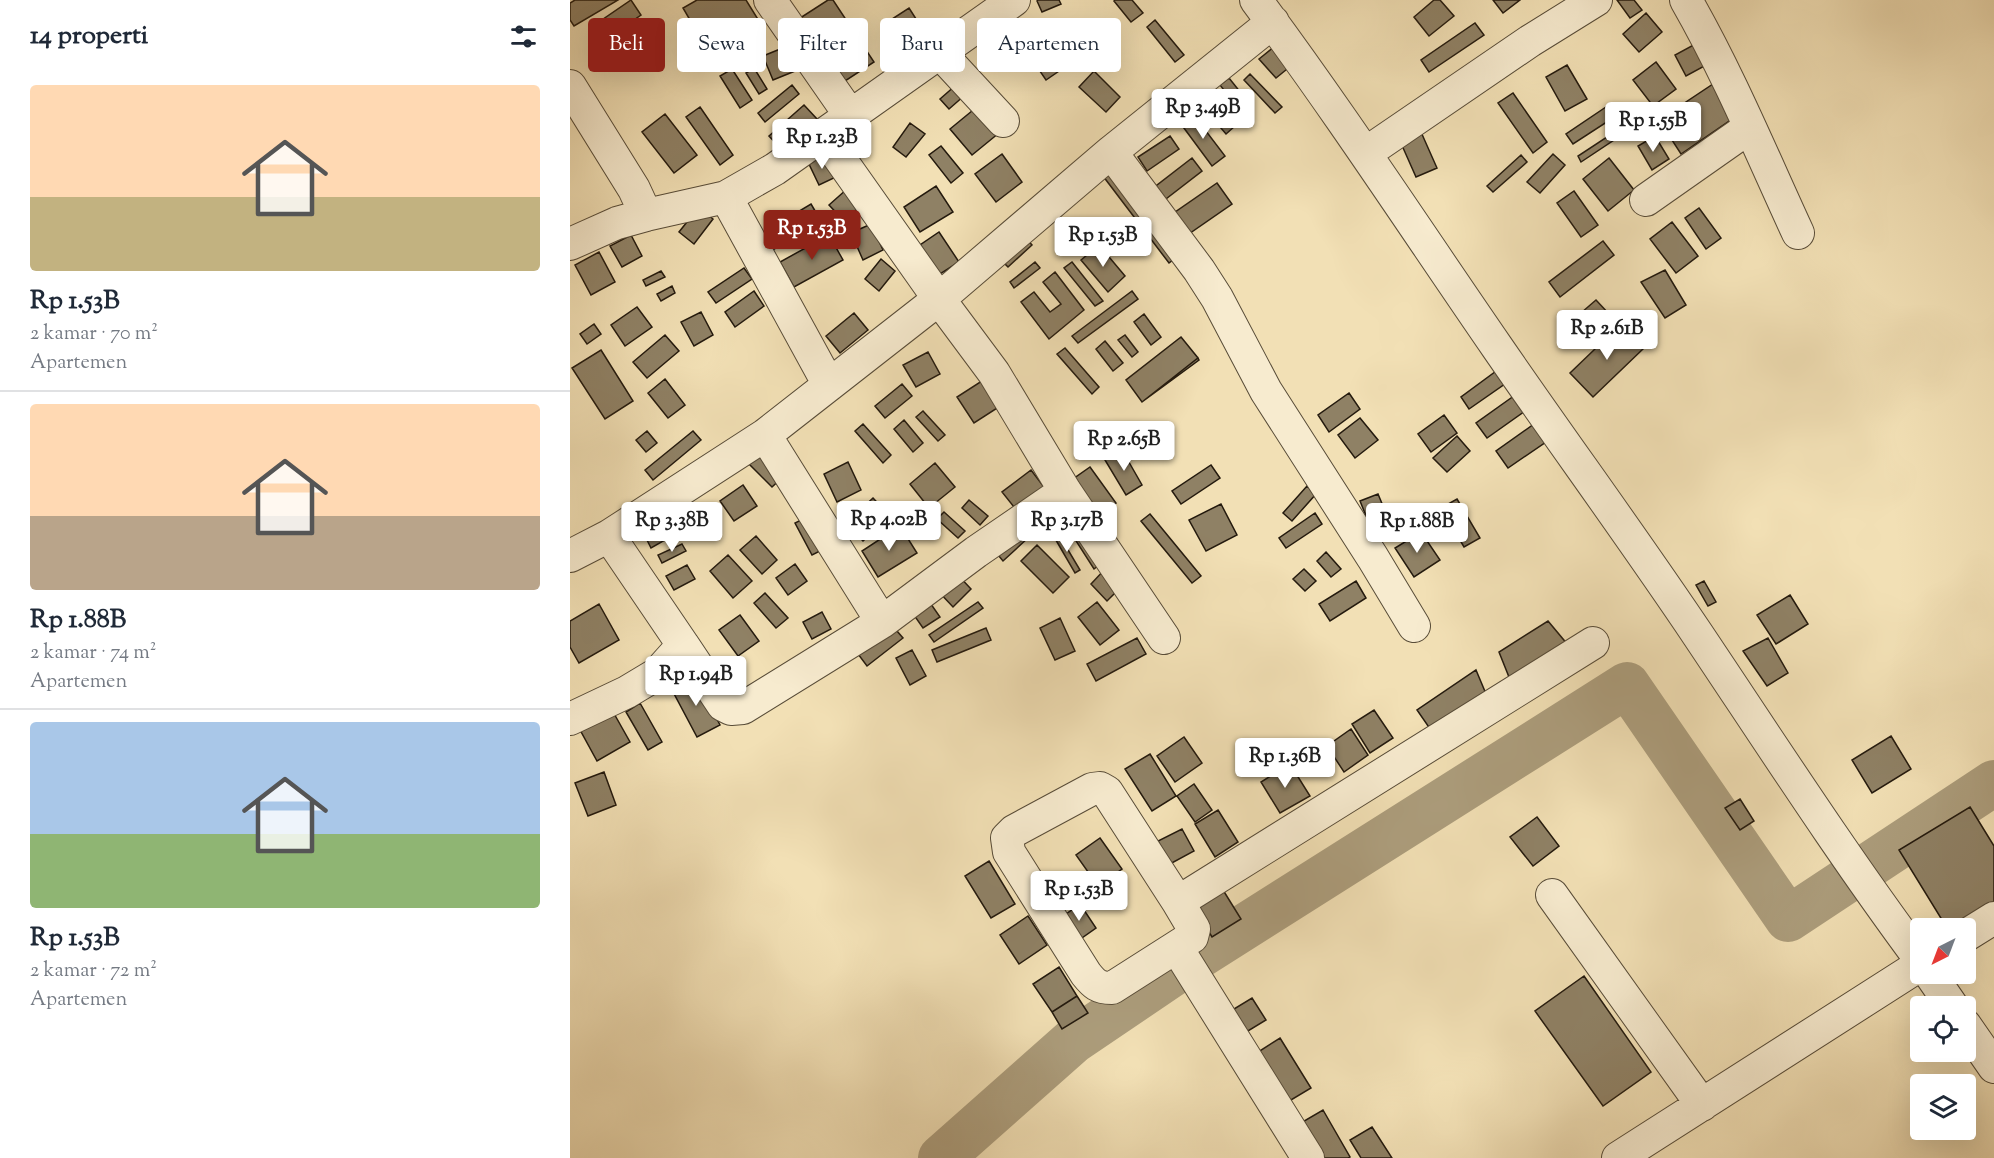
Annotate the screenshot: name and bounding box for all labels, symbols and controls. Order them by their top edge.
text: 14 properti [30,18,148,55]
chip: Beli [588,18,665,72]
chip: Sewa [677,18,766,72]
chip: Filter [778,18,868,72]
chip: Baru [880,18,965,72]
chip: Apartemen [977,18,1121,72]
icon: filters [507,20,540,53]
pin: Rp 3.49B [1141,89,1265,140]
text: Rp 3.49B [1166,94,1240,123]
pin: Rp 1.55B [1591,102,1715,153]
text: Rp 1.55B [1619,107,1687,136]
pin: Rp 1.23B [760,119,884,170]
icon: home [231,124,339,232]
text: Rp 1.23B [786,124,858,153]
pin: Rp 1.53B [750,210,874,261]
text: Rp 1.53B [778,215,846,244]
pin: Rp 1.53B [1041,217,1165,268]
text: Rp 1.53B [1069,222,1137,251]
text: Rp 1.53B [30,283,120,320]
pin: Rp 2.61B [1545,310,1669,361]
text: Rp 2.61B [1571,315,1643,344]
text: 2 kamar · 70 m² [30,320,158,349]
text: Apartemen [30,349,127,378]
pin: Rp 2.65B [1062,421,1186,472]
text: Rp 2.65B [1088,426,1160,455]
icon: home [231,443,339,551]
pin: Rp 4.02B [827,501,951,552]
pin: Rp 3.38B [610,502,734,553]
pin: Rp 3.17B [1005,502,1129,553]
pin: Rp 1.88B [1355,503,1479,554]
text: Rp 4.02B [851,506,927,535]
text: Rp 3.38B [635,507,709,536]
text: Rp 3.17B [1031,507,1103,536]
text: Rp 1.88B [1380,508,1454,537]
text: Rp 1.88B [30,602,126,639]
text: 2 kamar · 74 m² [30,639,157,668]
pin: Rp 1.94B [634,656,758,707]
text: Rp 1.94B [659,661,733,690]
text: Apartemen [30,668,127,697]
pin: Rp 1.36B [1223,738,1347,789]
text: Rp 1.36B [1249,743,1321,772]
icon: home [231,761,339,869]
pin: Rp 1.53B [1017,871,1141,922]
text: Rp 1.53B [1045,876,1113,905]
north arrow [1910,918,1976,984]
map controls [1910,918,1976,1140]
text: Rp 1.53B [30,920,120,957]
text: 2 kamar · 72 m² [30,957,157,986]
text: Apartemen [30,986,127,1015]
button: locate [1910,996,1976,1062]
button: layers [1910,1074,1976,1140]

